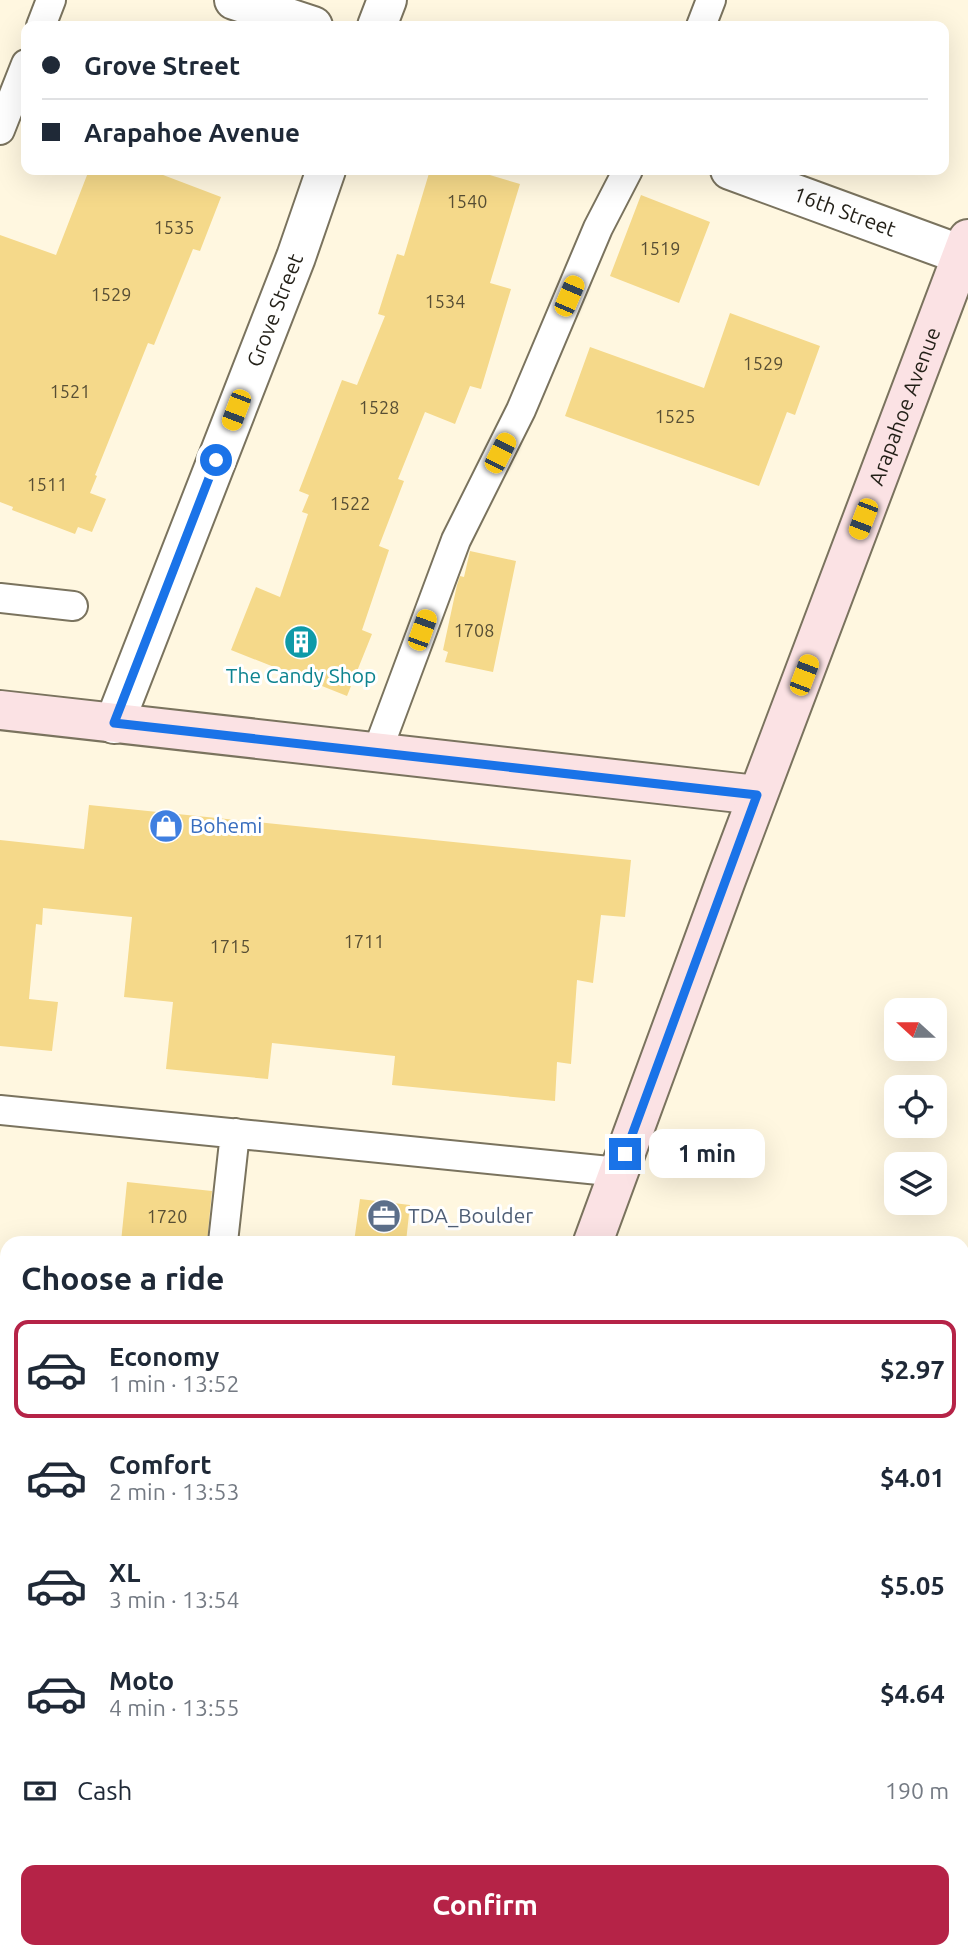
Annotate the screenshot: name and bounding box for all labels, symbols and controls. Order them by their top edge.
text: Grove Street [84,51,240,80]
text: Arapahoe Avenue [84,118,300,147]
street label: 16th Street [790,181,899,241]
house number: 1540 [447,191,487,211]
house number: 1535 [154,217,194,237]
house number: 1519 [640,238,680,258]
street label: Grove Street [241,250,307,370]
car [552,273,587,319]
house number: 1529 [91,284,131,304]
house number: 1534 [425,291,465,311]
street label: Arapahoe Avenue [863,324,945,488]
house number: 1529 [743,353,783,373]
house number: 1521 [50,381,90,401]
car [219,387,254,433]
house number: 1528 [359,397,399,417]
house number: 1525 [655,406,695,426]
car [482,430,519,476]
route start [200,444,232,476]
house number: 1511 [27,474,67,494]
house number: 1522 [330,493,370,513]
car [846,496,881,542]
car [405,607,440,653]
house number: 1708 [454,620,494,640]
building icon: The Candy Shop [282,623,320,661]
car [787,652,822,698]
place label: The Candy Shop [226,663,376,687]
shop icon: Bohemi [147,807,185,845]
place label: Bohemi [190,813,262,837]
house number: 1711 [344,931,384,951]
house number: 1715 [210,936,250,956]
north arrow [884,998,947,1060]
map controls [884,998,947,1215]
button: locate [884,1075,947,1138]
callout: 1 min [650,1130,765,1178]
route end [609,1138,641,1170]
text: 1 min [678,1141,736,1166]
button: layers [884,1152,947,1215]
office icon: TDA_Boulder [365,1197,403,1235]
place label: TDA_Boulder [408,1203,533,1228]
house number: 1720 [147,1206,187,1226]
text: Choose a ride [21,1260,224,1296]
icon: car [25,1338,88,1401]
text: Economy [109,1342,219,1371]
text: $2.97 [880,1355,945,1384]
text: 1 min · 13:52 [109,1371,240,1396]
icon: car [25,1446,88,1509]
text: Comfort [109,1450,212,1479]
text: $4.01 [880,1463,945,1492]
text: 2 min · 13:53 [109,1479,240,1504]
icon: car [25,1554,88,1617]
text: XL [109,1558,140,1587]
text: $5.05 [880,1571,945,1600]
text: 3 min · 13:54 [109,1587,240,1612]
icon: car [25,1662,88,1725]
text: Moto [109,1666,174,1695]
text: $4.64 [880,1679,945,1708]
text: 4 min · 13:55 [109,1695,240,1720]
icon: cash [21,1772,59,1810]
text: Cash [77,1776,132,1805]
text: 190 m [885,1778,949,1803]
button: Confirm [21,1865,949,1945]

